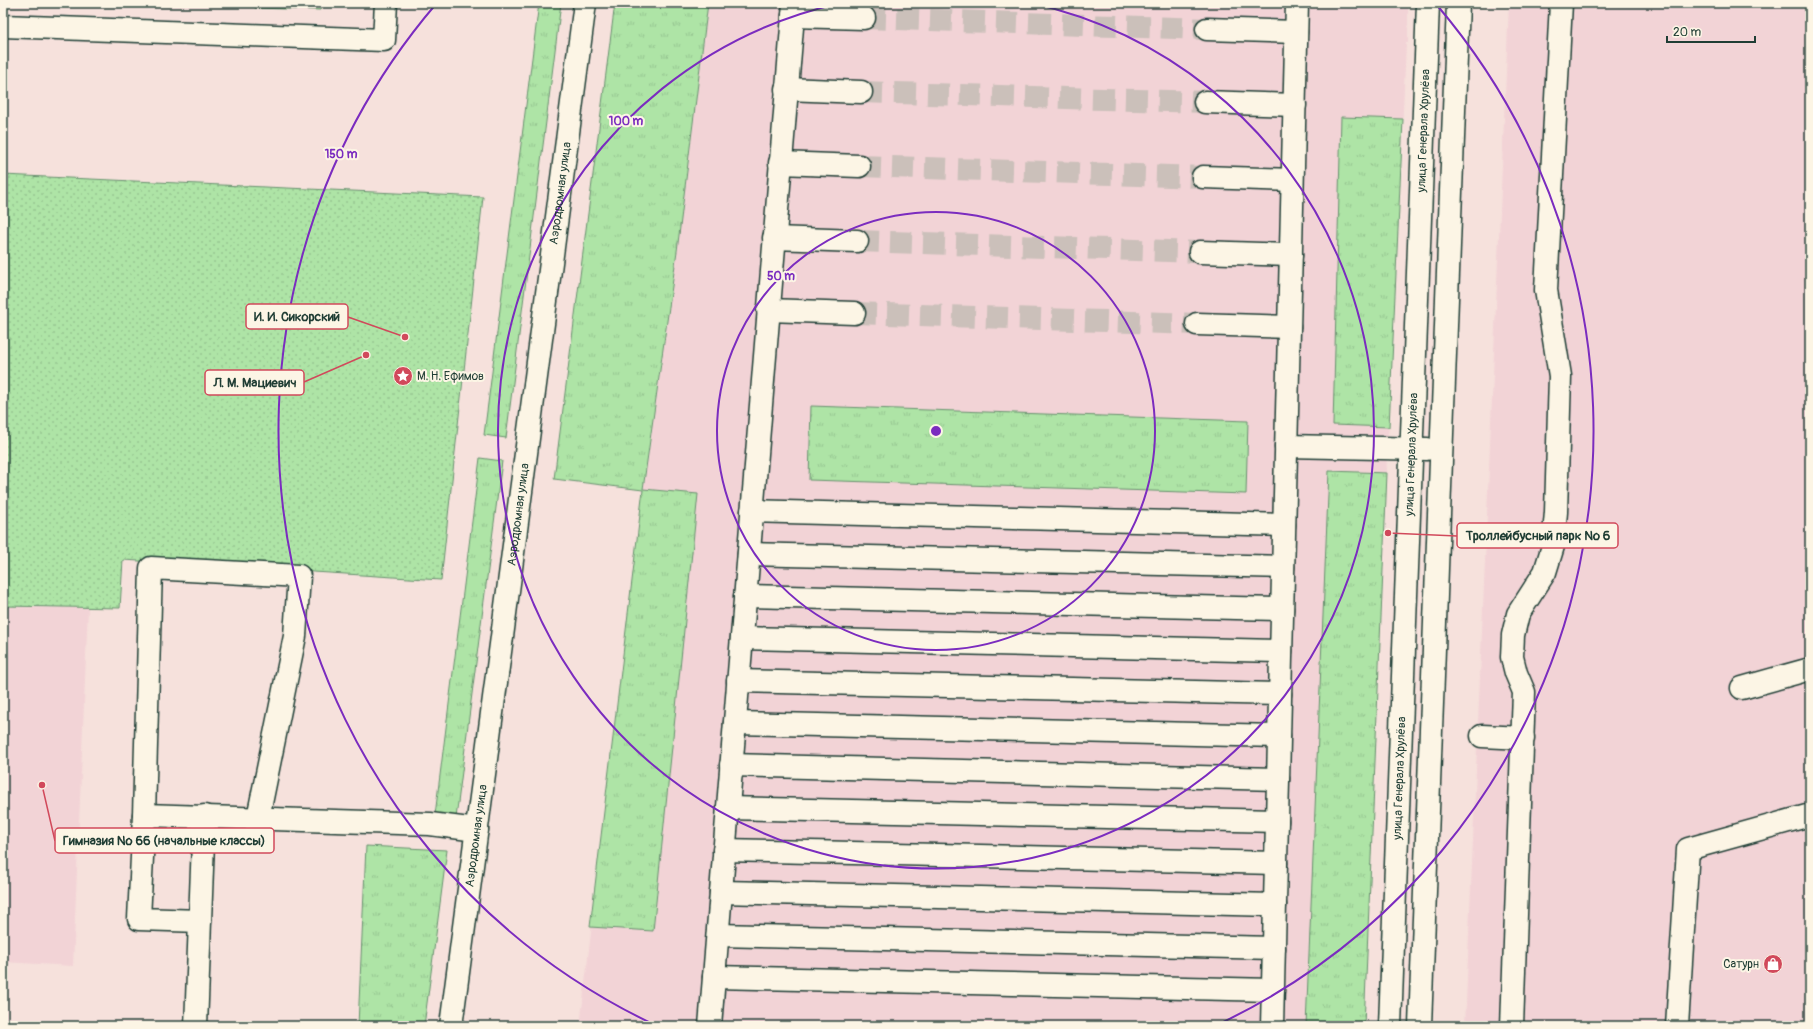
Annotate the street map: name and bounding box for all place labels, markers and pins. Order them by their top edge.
callout: И. И. Сикорский [246,304,348,329]
place icon: М. Н. Ефимов [392,365,414,387]
place label: М. Н. Ефимов [417,369,484,384]
callout: Л. М. Мациевич [205,370,304,395]
centre of rings [929,424,943,438]
callout: Троллейбусный парк № 6 [1457,523,1618,548]
callout: Гимназия № 66 (начальные классы) [55,828,274,853]
shop icon: Сатурн [1762,953,1784,975]
place label: Сатурн [1723,957,1759,972]

